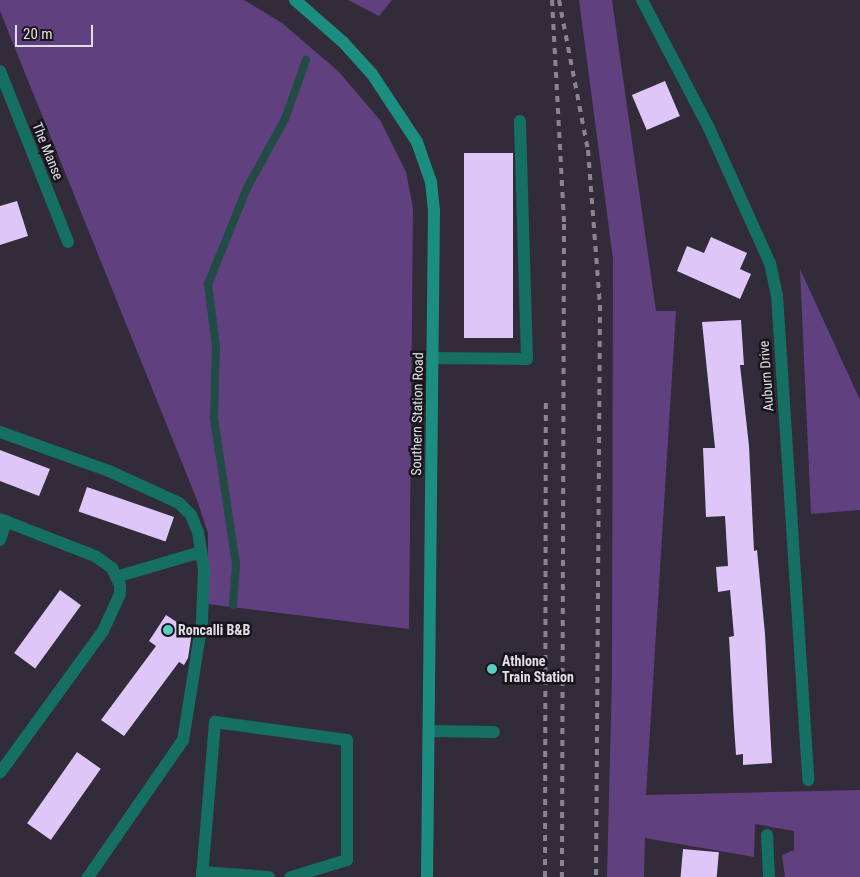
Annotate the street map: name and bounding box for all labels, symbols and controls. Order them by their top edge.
scale bar [18,15,95,47]
text: 20 m [23,25,53,43]
street label: The Manse [29,120,67,182]
street label: Auburn Drive [755,340,777,412]
street label: Southern Station Road [408,352,426,476]
place label: Roncalli B&B [178,622,250,638]
marker: Roncalli B&B [162,624,174,636]
place label: Athlone Train Station [502,653,574,686]
marker: Athlone Train Station [486,663,498,675]

